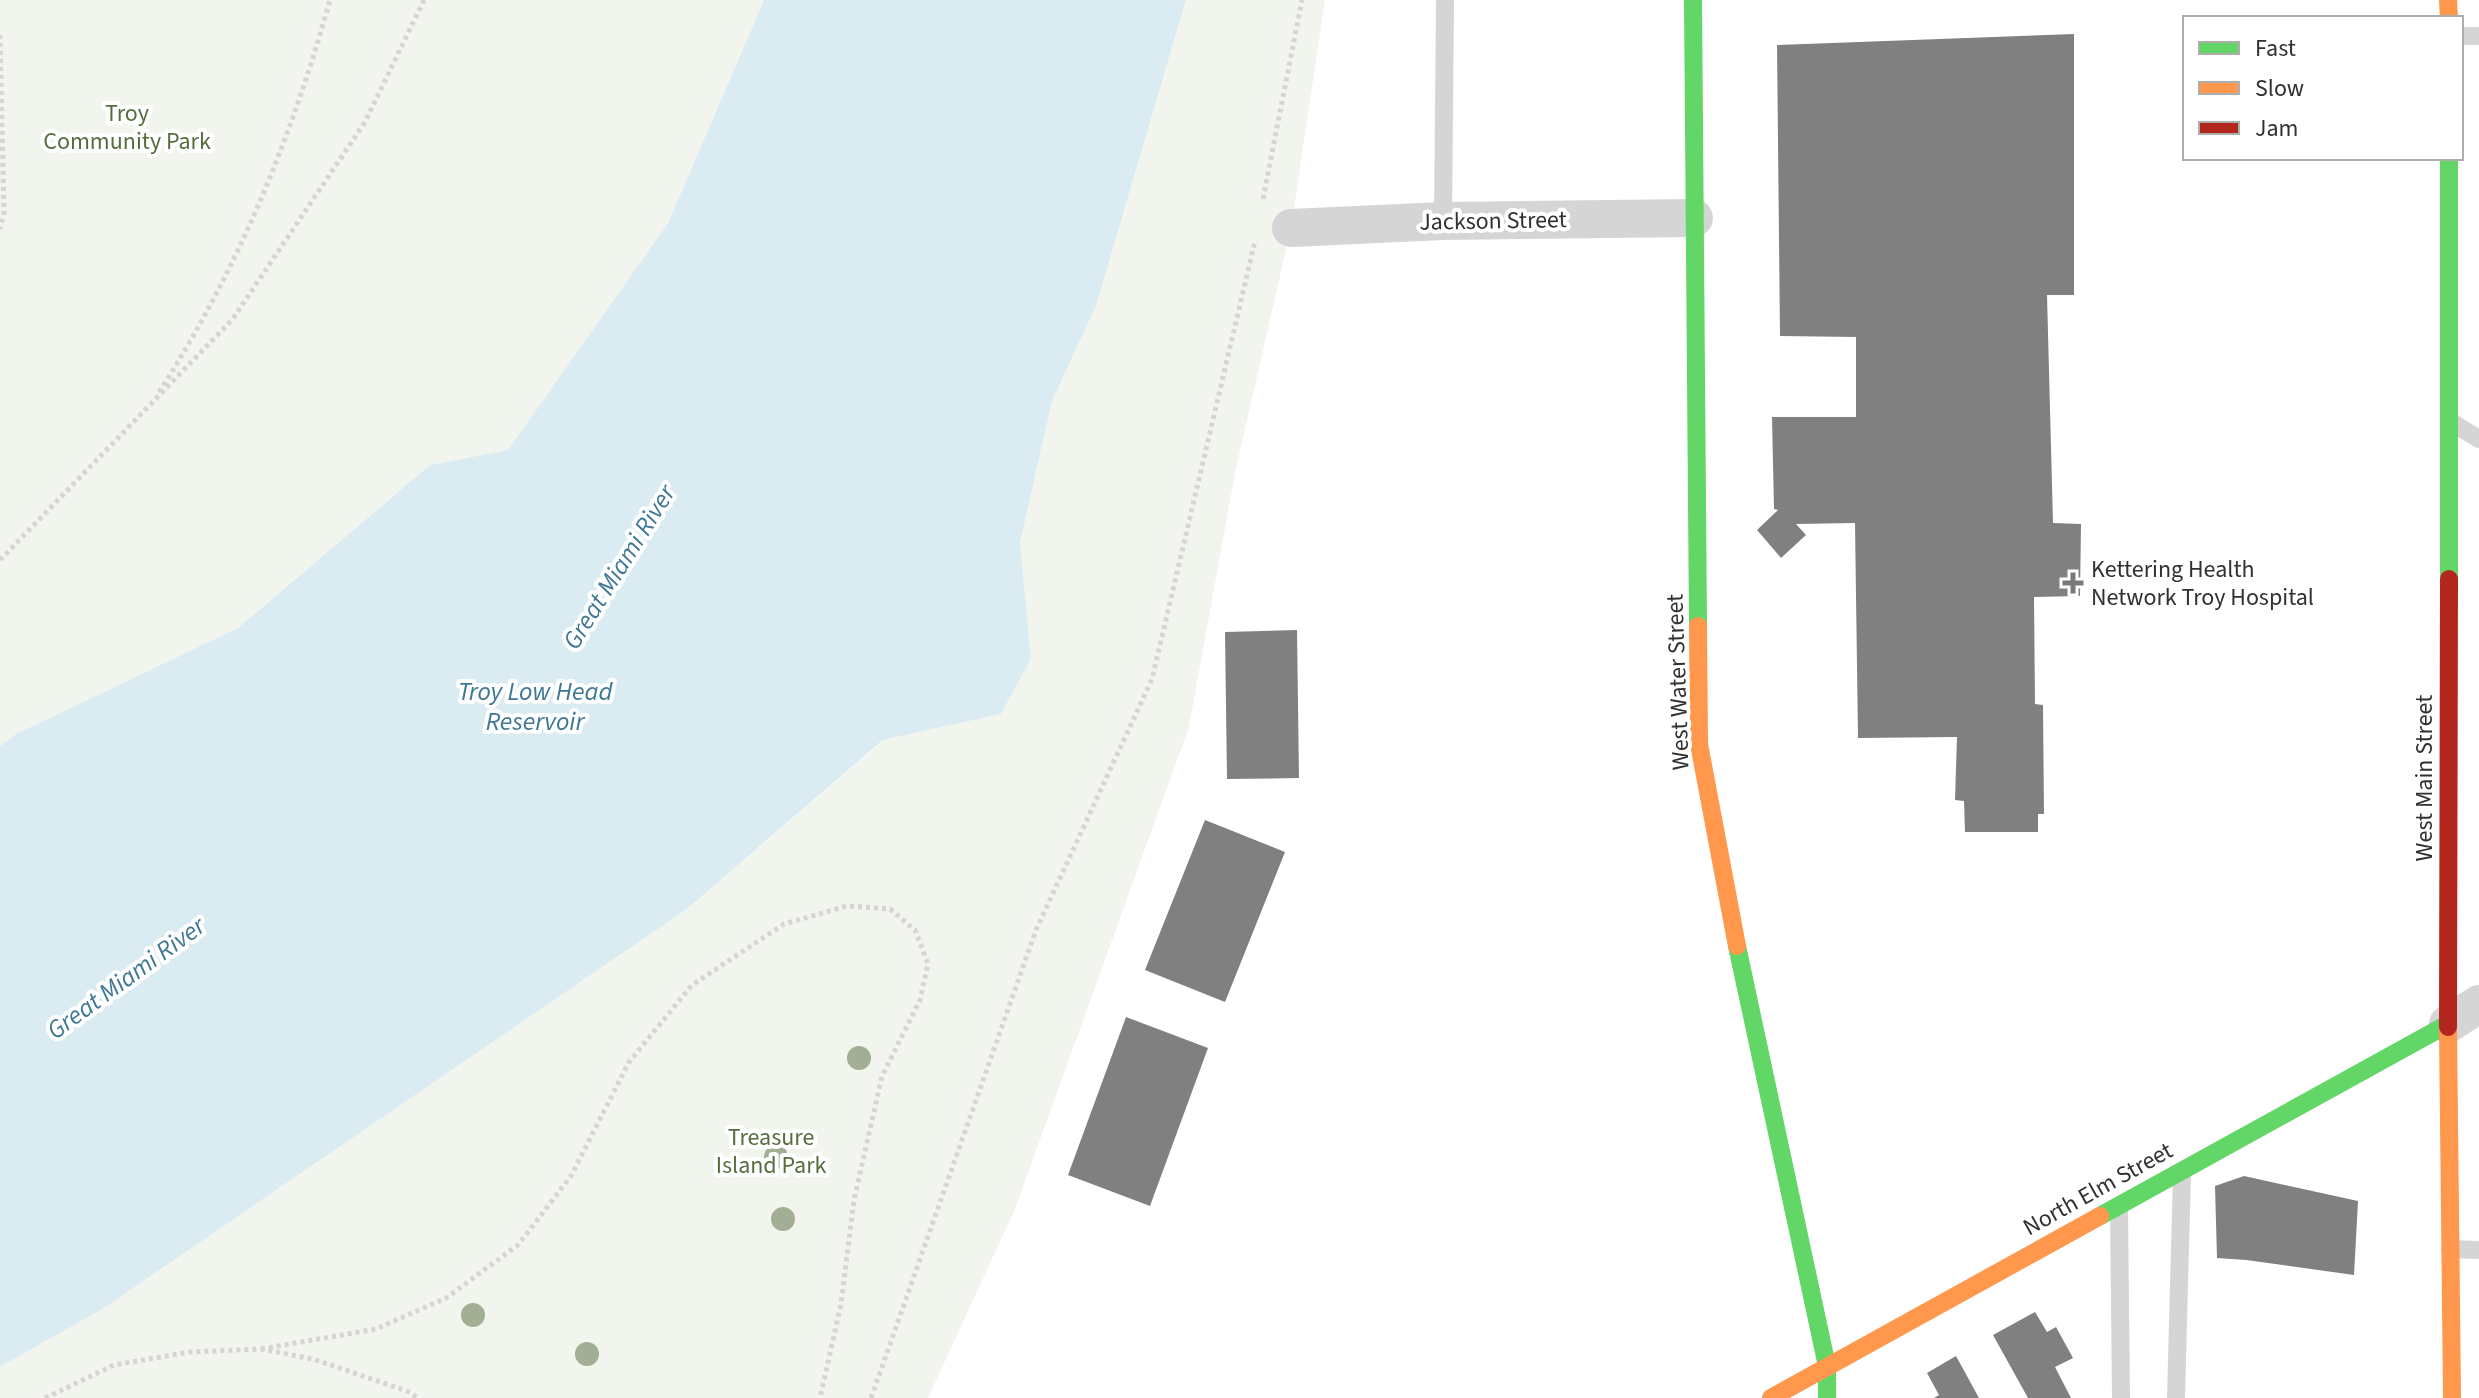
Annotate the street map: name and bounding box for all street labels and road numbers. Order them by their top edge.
street label: Jackson Street [1419,202,1567,240]
street label: West Water Street [1657,593,1699,771]
street label: West Main Street [2407,695,2442,861]
street label: North Elm Street [2017,1133,2179,1245]

